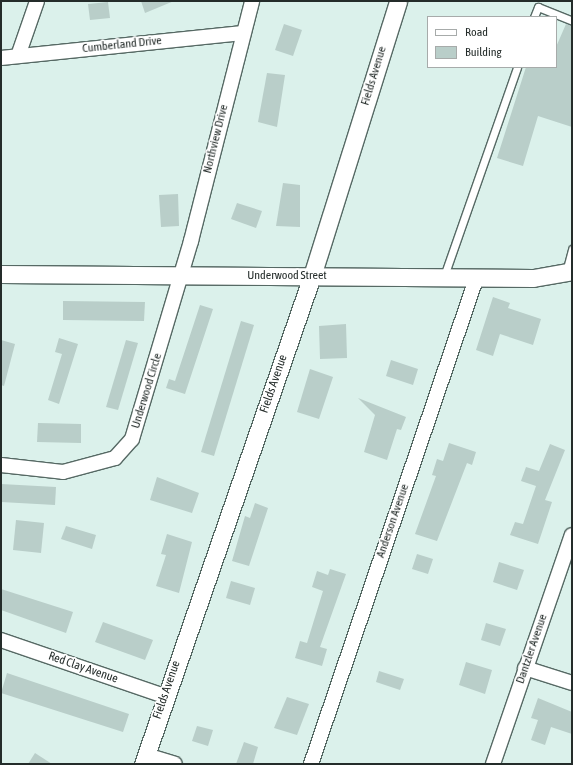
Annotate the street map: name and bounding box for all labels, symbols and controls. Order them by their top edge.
legend [427,16,557,68]
text: Road [465,25,488,39]
street label: Cumberland Drive [82,34,162,56]
street label: Fields Avenue [358,45,390,107]
text: Building [465,45,502,59]
street label: Northview Drive [200,103,232,175]
street label: Underwood Street [247,269,327,283]
street label: Underwood Circle [129,352,165,430]
street label: Fields Avenue [257,353,291,415]
street label: Anderson Avenue [374,482,412,560]
street label: Dantzler Avenue [513,612,551,686]
street label: Red Clay Avenue [46,649,120,687]
street label: Fields Avenue [150,659,184,721]

